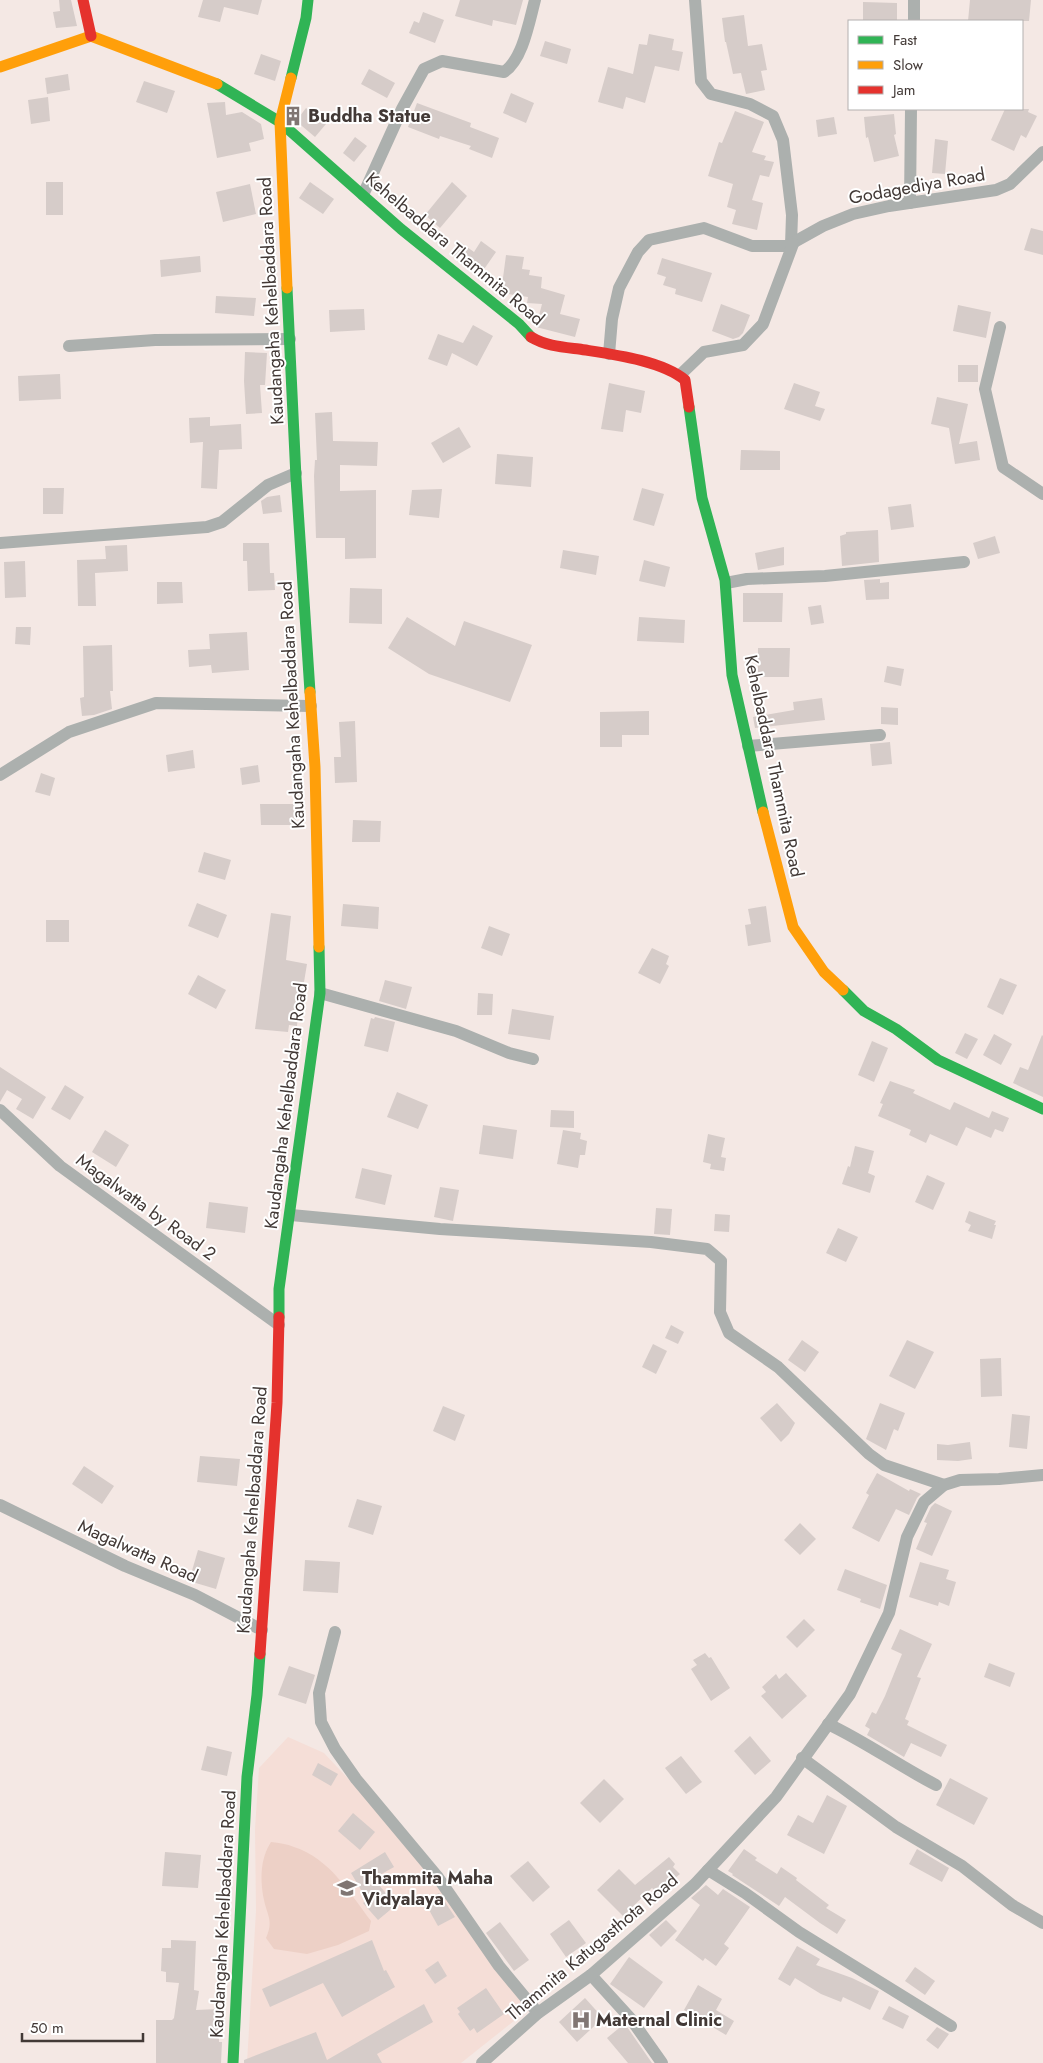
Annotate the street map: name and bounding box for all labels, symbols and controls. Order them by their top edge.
legend [848,20,1023,110]
text: Fast [893,29,917,51]
text: Slow [893,54,924,76]
text: Jam [891,79,916,101]
place label: Buddha Statue [308,103,431,129]
building icon: Buddha Statue [282,105,304,127]
street label: Godagediya Road [847,161,987,211]
street label: Kehelbaddara Thammita Road [360,166,550,332]
street label: Kaudangaha Kehelbaddara Road [252,176,290,426]
street label: Kaudangaha Kehelbaddara Road [273,580,311,830]
street label: Kehelbaddara Thammita Road [738,653,810,879]
street label: Kaudangaha Kehelbaddara Road [258,981,314,1231]
street label: Magalwatta by Road 2 [71,1147,221,1267]
street label: Kaudangaha Kehelbaddara Road [230,1385,274,1635]
street label: Magalwatta Road [74,1513,202,1589]
street label: Kaudangaha Kehelbaddara Road [204,1789,242,2039]
place label: Thammita Maha Vidyalaya [361,1865,493,1912]
street label: Thammita Katugasthota Road [500,1867,684,2027]
school or university icon: Thammita Maha Vidyalaya [336,1877,358,1899]
place label: Maternal Clinic [596,2007,722,2033]
hospital icon: Maternal Clinic [570,2009,592,2031]
scale bar [22,2010,144,2042]
text: 50 m [30,2017,64,2039]

